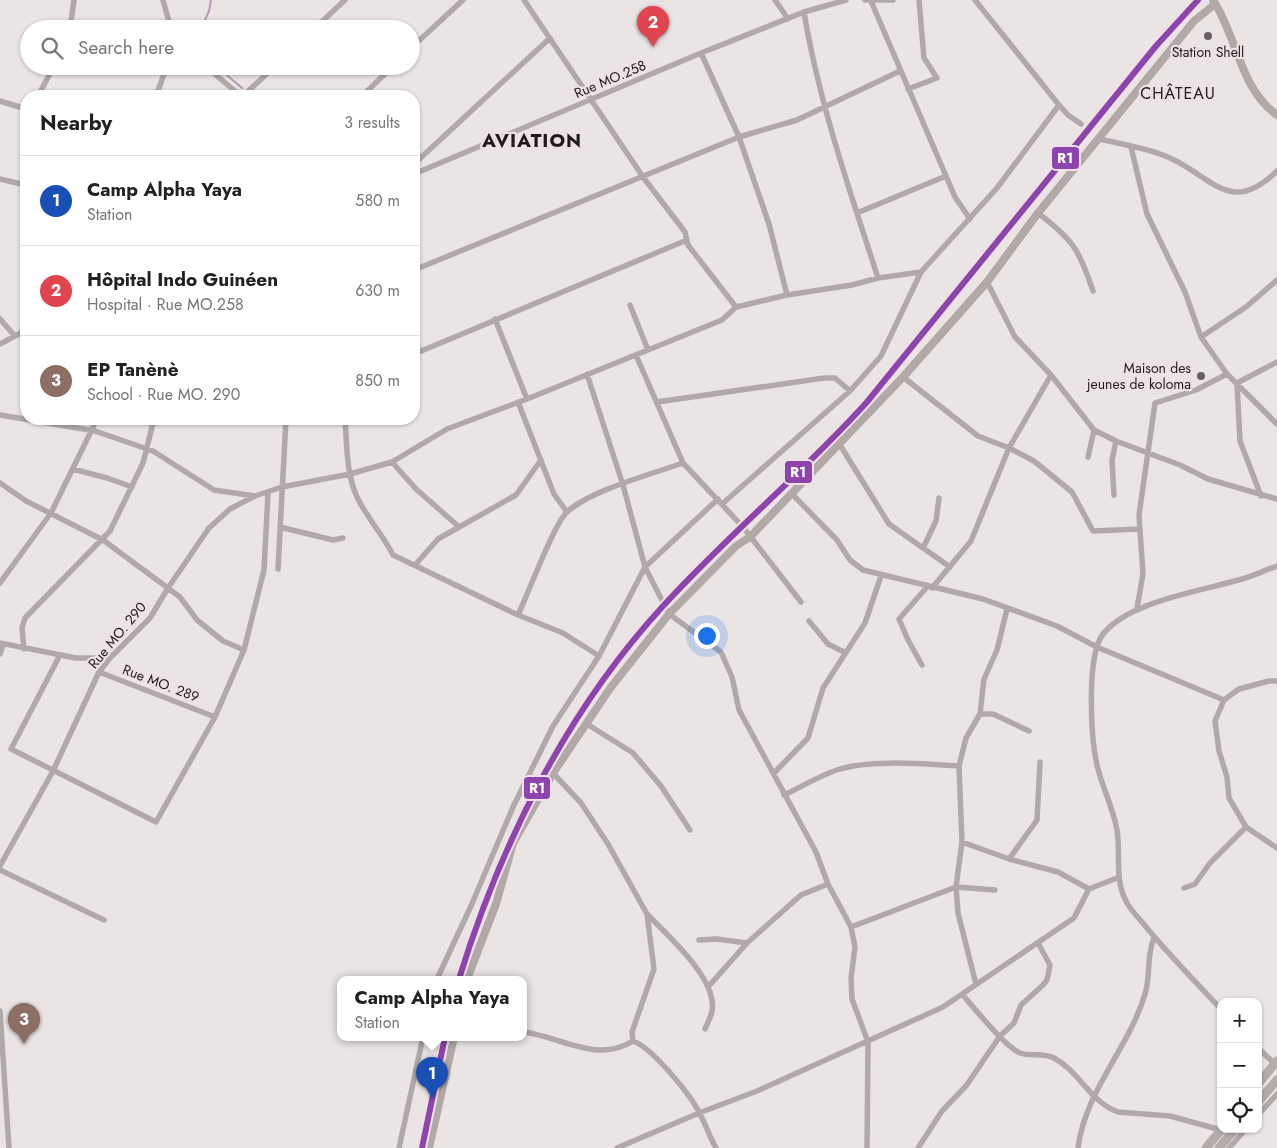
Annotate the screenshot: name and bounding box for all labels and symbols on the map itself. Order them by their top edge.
pin: 2 [637,6,669,47]
marker: Station Shell [1202,30,1214,42]
place label: Station Shell [1172,42,1244,62]
street label: Rue MO.258 [571,55,649,103]
district label: CHÂTEAU [1140,82,1216,105]
district label: AVIATION [481,127,582,154]
line badge: R1 [1051,146,1080,170]
text: R1 [1057,148,1073,168]
place label: Maison des jeunes de koloma [1086,358,1191,394]
marker: Maison des jeunes de koloma [1195,370,1207,382]
line badge: R1 [784,460,813,484]
text: R1 [790,462,806,482]
street label: Rue MO. 290 [83,597,151,673]
your location [694,623,720,649]
street label: Rue MO. 289 [120,659,202,707]
line badge: R1 [523,776,551,800]
text: R1 [529,778,545,798]
pin: 3 [8,1003,40,1044]
pin: 1 [416,1057,448,1098]

